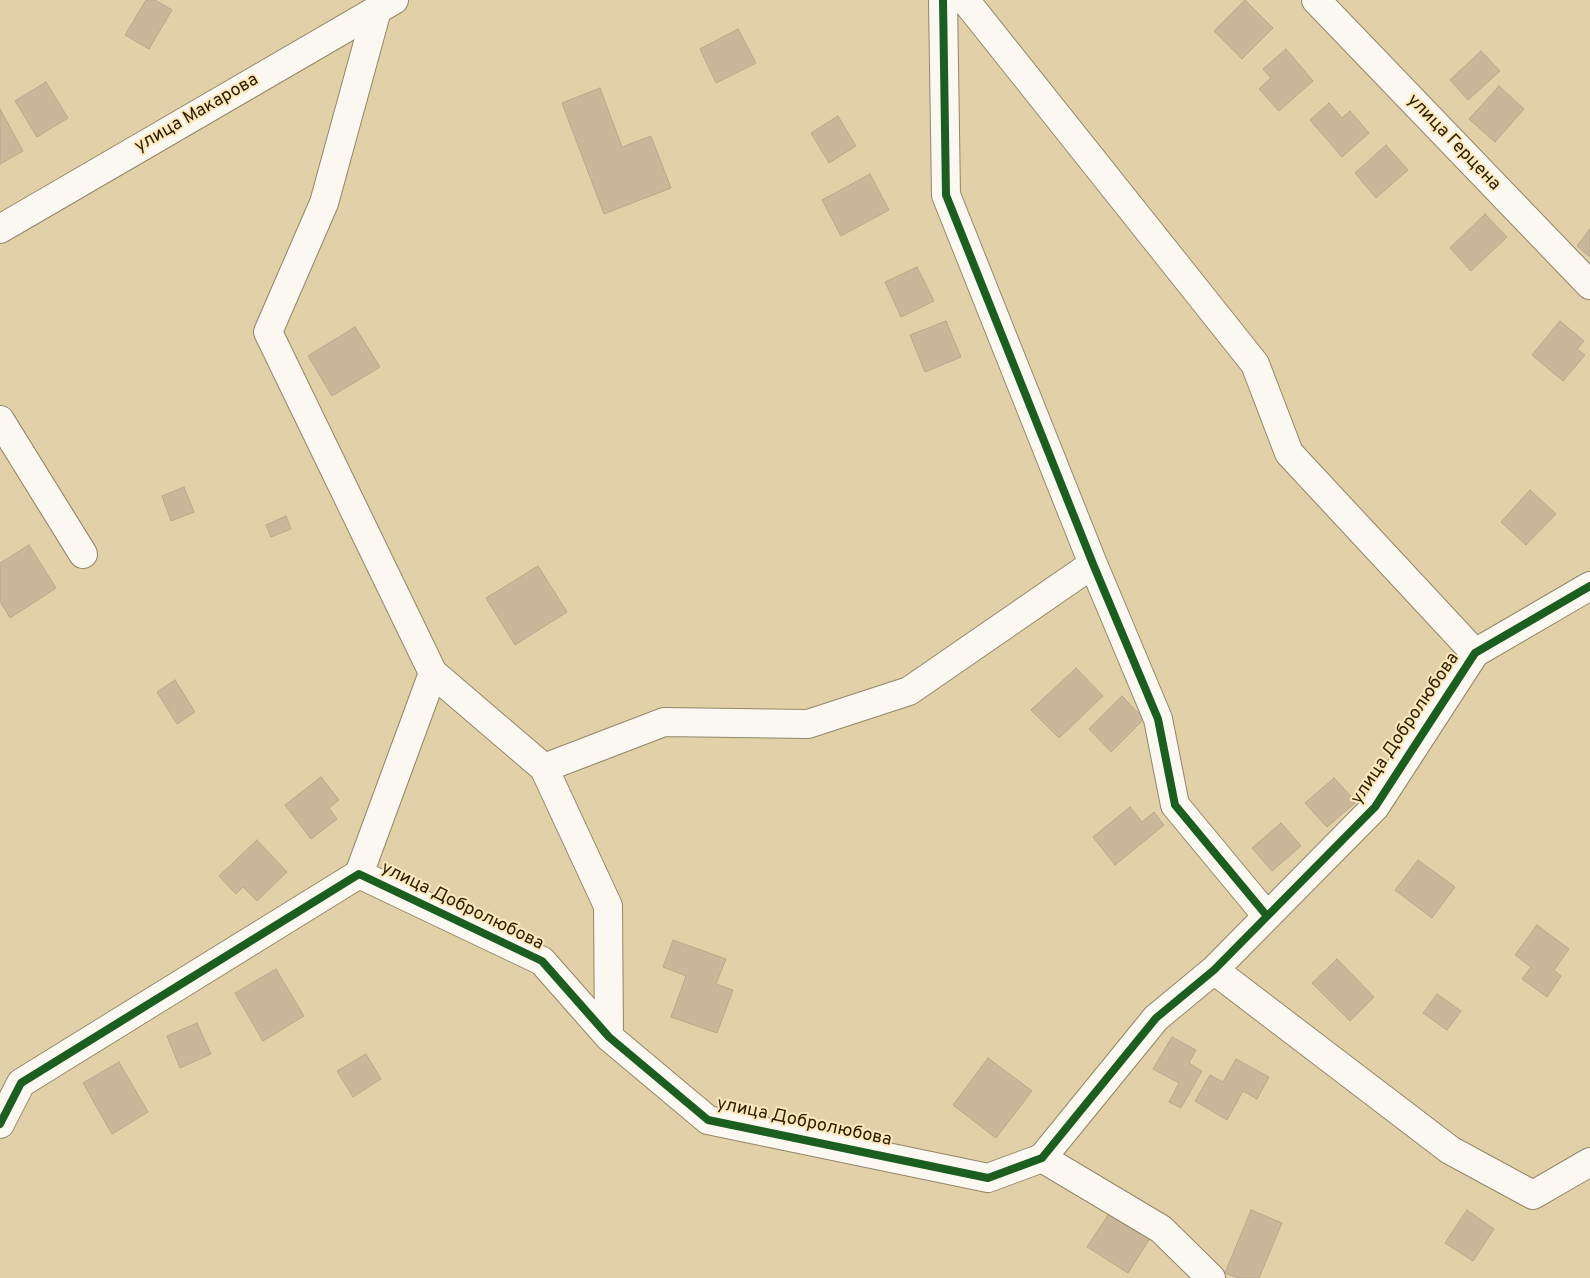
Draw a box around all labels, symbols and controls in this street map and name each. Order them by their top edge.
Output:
street label: улица Макарова [131,70,263,158]
street label: улица Герцена [1401,90,1505,196]
street label: улица Добролюбова [1347,649,1465,809]
street label: улица Добролюбова [377,858,547,956]
street label: улица Добролюбова [715,1094,893,1152]

